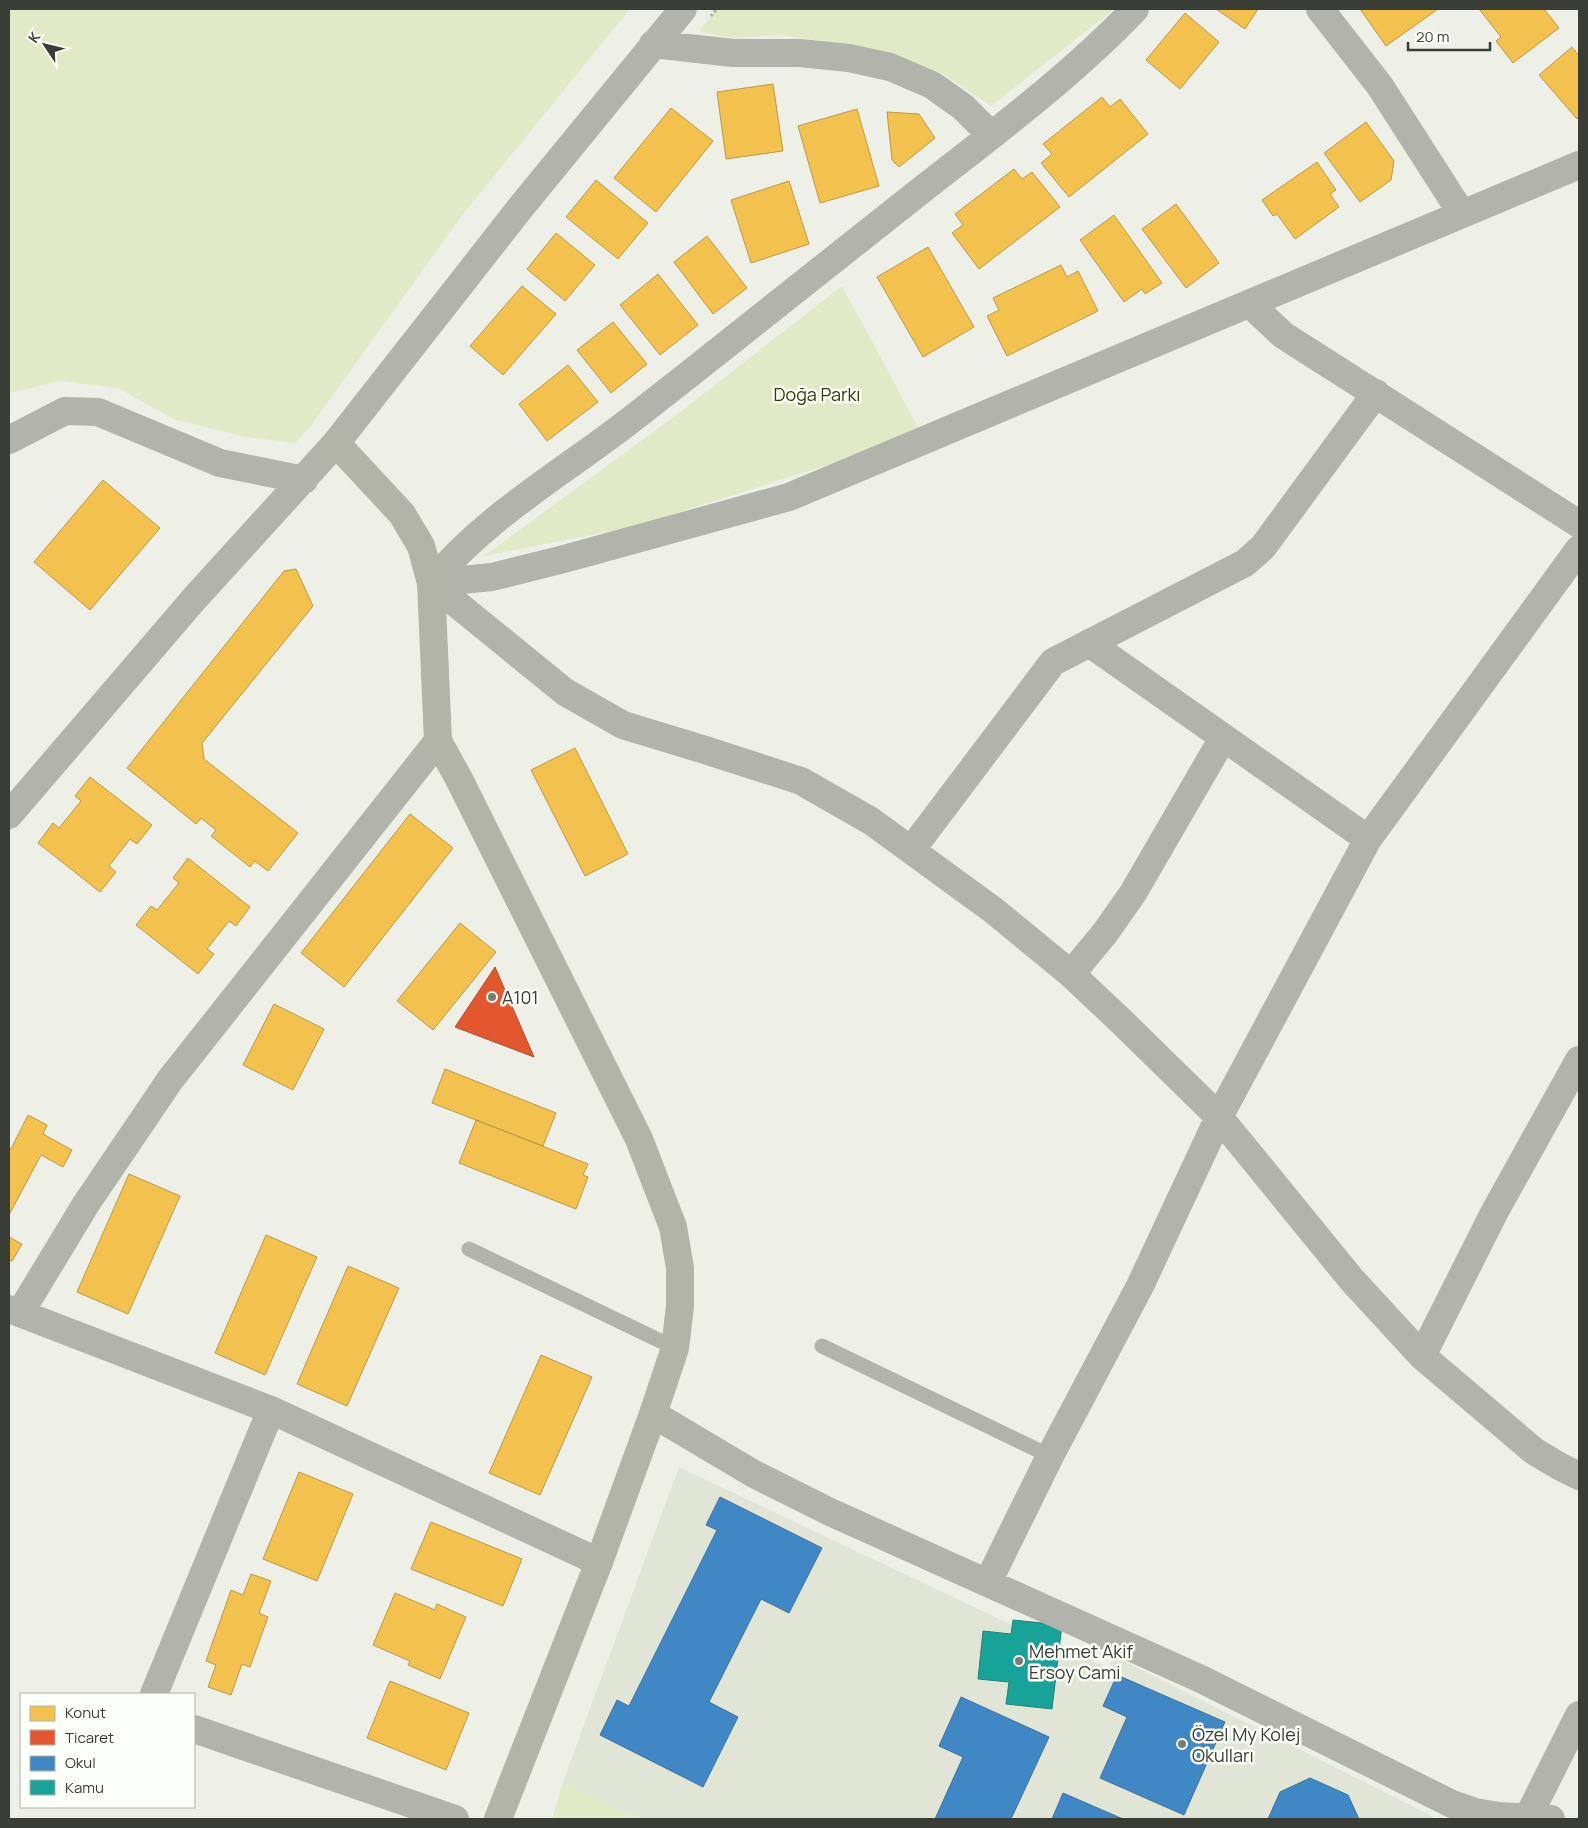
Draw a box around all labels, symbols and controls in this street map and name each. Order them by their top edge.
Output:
north arrow [20,20,70,70]
scale bar [1408,20,1490,52]
text: 20 m [1416,26,1449,47]
text: K [24,27,45,46]
park label: Doğa Parkı [773,382,861,406]
place label: A101 [502,985,538,1009]
marker: A101 [486,991,498,1003]
place label: Mehmet Akif Ersoy Cami [1029,1639,1133,1684]
marker: Mehmet Akif Ersoy Cami [1013,1655,1025,1667]
legend [20,1693,195,1808]
text: Konut [65,1702,106,1723]
place label: Özel My Kolej Okulları [1192,1722,1300,1767]
text: Ticaret [65,1727,114,1748]
marker: Özel My Kolej Okulları [1176,1738,1188,1750]
text: Okul [65,1752,96,1773]
text: Kamu [65,1777,104,1798]

